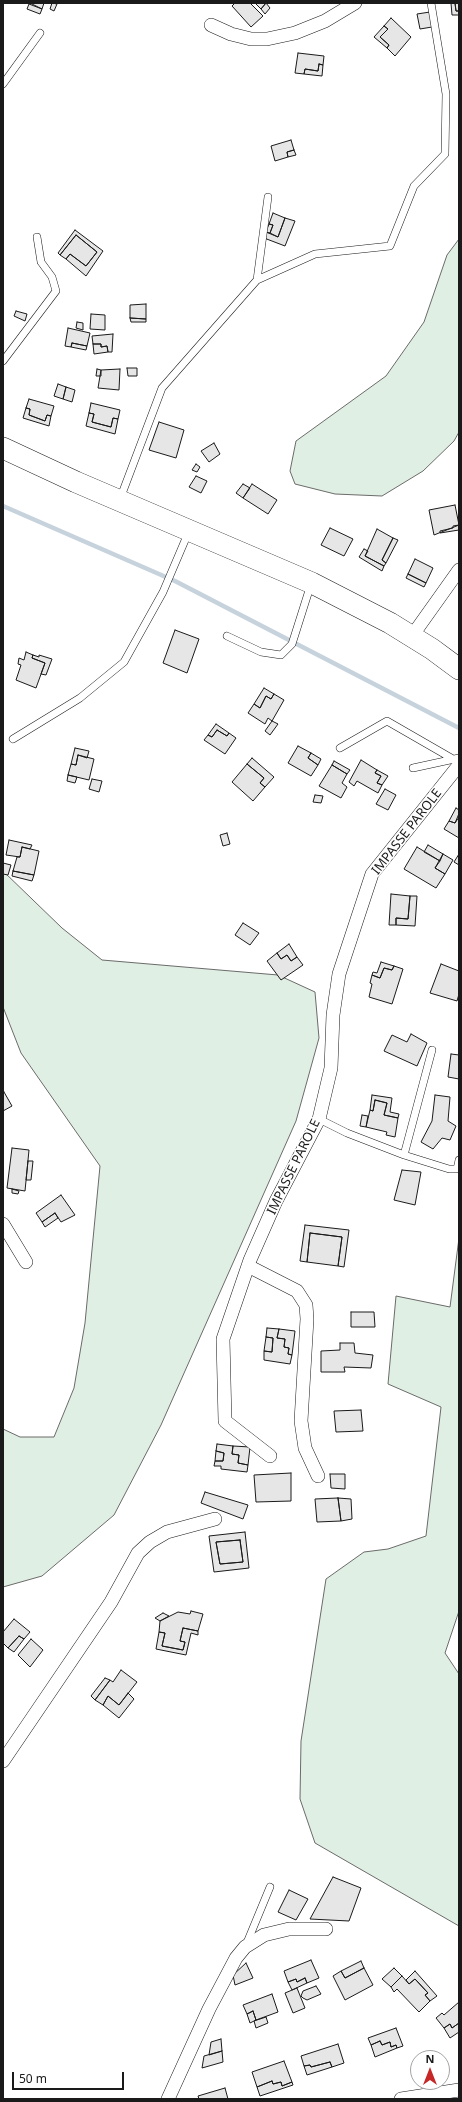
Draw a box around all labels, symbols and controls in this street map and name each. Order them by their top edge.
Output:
street label: IMPASSE PAROLE [369,786,445,878]
street label: IMPASSE PAROLE [264,1117,324,1217]
north arrow [410,2050,450,2090]
text: N [426,2051,434,2066]
scale bar [14,2064,126,2090]
text: 50 m [19,2070,47,2087]

